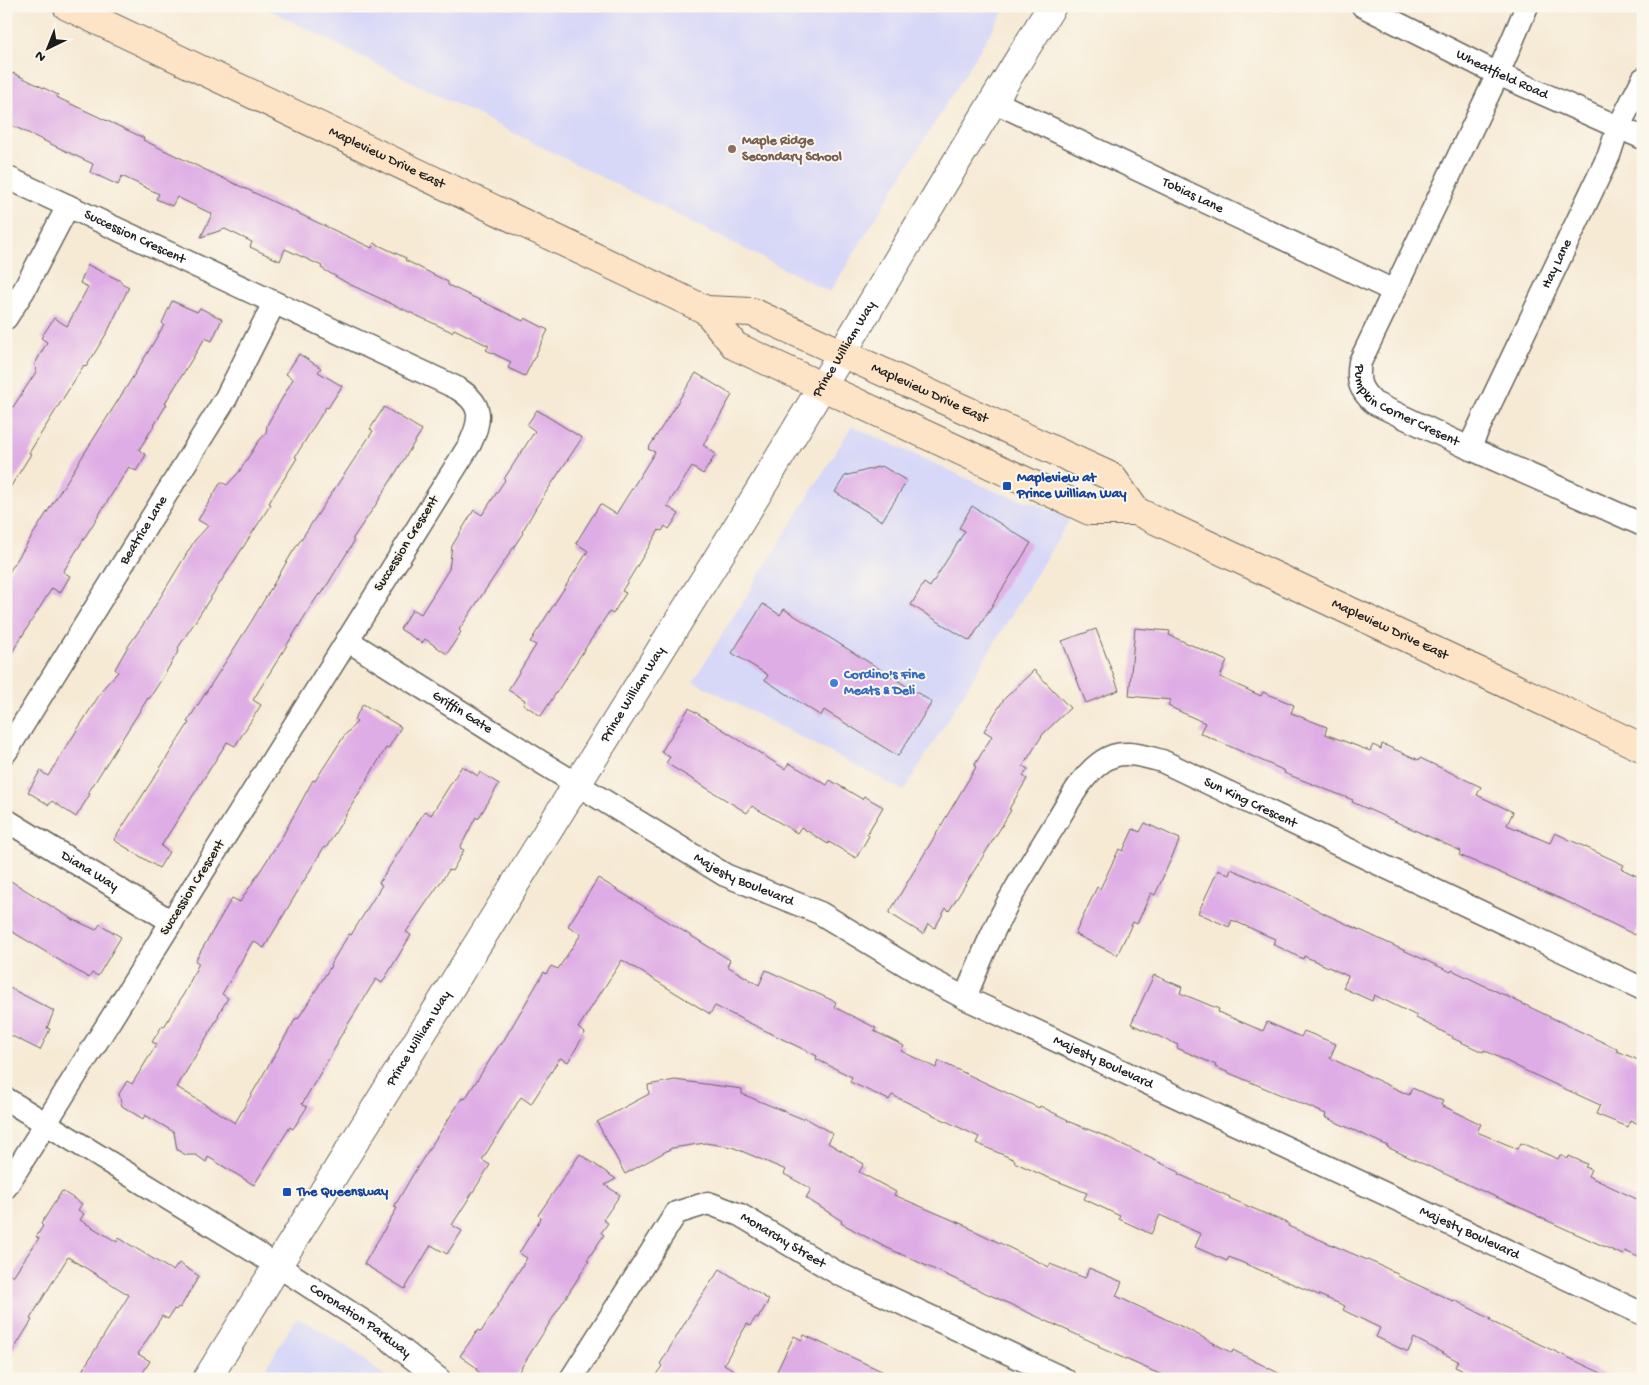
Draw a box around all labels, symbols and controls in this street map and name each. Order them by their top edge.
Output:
north arrow [22,22,72,72]
text: N [32,46,50,65]
street label: Wheatfield Road [1453,46,1552,104]
street label: Mapleview Drive East [326,123,449,194]
place label: Maple Ridge Secondary School [742,133,842,166]
marker: Maple Ridge Secondary School [726,143,738,155]
street label: Tobias Lane [1158,173,1227,218]
street label: Succession Crescent [81,206,189,269]
street label: Hay Lane [1538,236,1576,291]
street label: Prince William Way [808,298,880,402]
street label: Mapleview Drive East [868,359,992,428]
street label: Pumpkin Corner Cresent [1350,362,1463,451]
place label: Mapleview at Prince William Way [1016,470,1127,503]
marker: Mapleview at Prince William Way [1001,480,1013,492]
street label: Beatrice Lane [115,492,172,569]
street label: Succession Crescent [371,492,444,595]
street label: Mapleview Drive East [1329,595,1452,665]
street label: Prince William Way [596,644,669,747]
place label: Cordino's Fine Meats & Deli [843,667,926,700]
marker: Cordino's Fine Meats & Deli [828,677,840,689]
street label: Griffin Gate [429,687,496,738]
street label: Sun King Crescent [1201,773,1301,833]
street label: Succession Crescent [157,836,230,939]
street label: Diana Way [57,847,121,895]
street label: Majesty Boulevard [690,849,798,911]
street label: Prince William Way [382,987,455,1090]
street label: Majesty Boulevard [1050,1032,1158,1094]
place label: The Queensway [296,1184,388,1201]
marker: The Queensway [281,1186,293,1198]
street label: Majesty Boulevard [1417,1202,1524,1264]
street label: Monarchy Street [737,1209,830,1273]
street label: Coronation Parkway [306,1280,414,1362]

